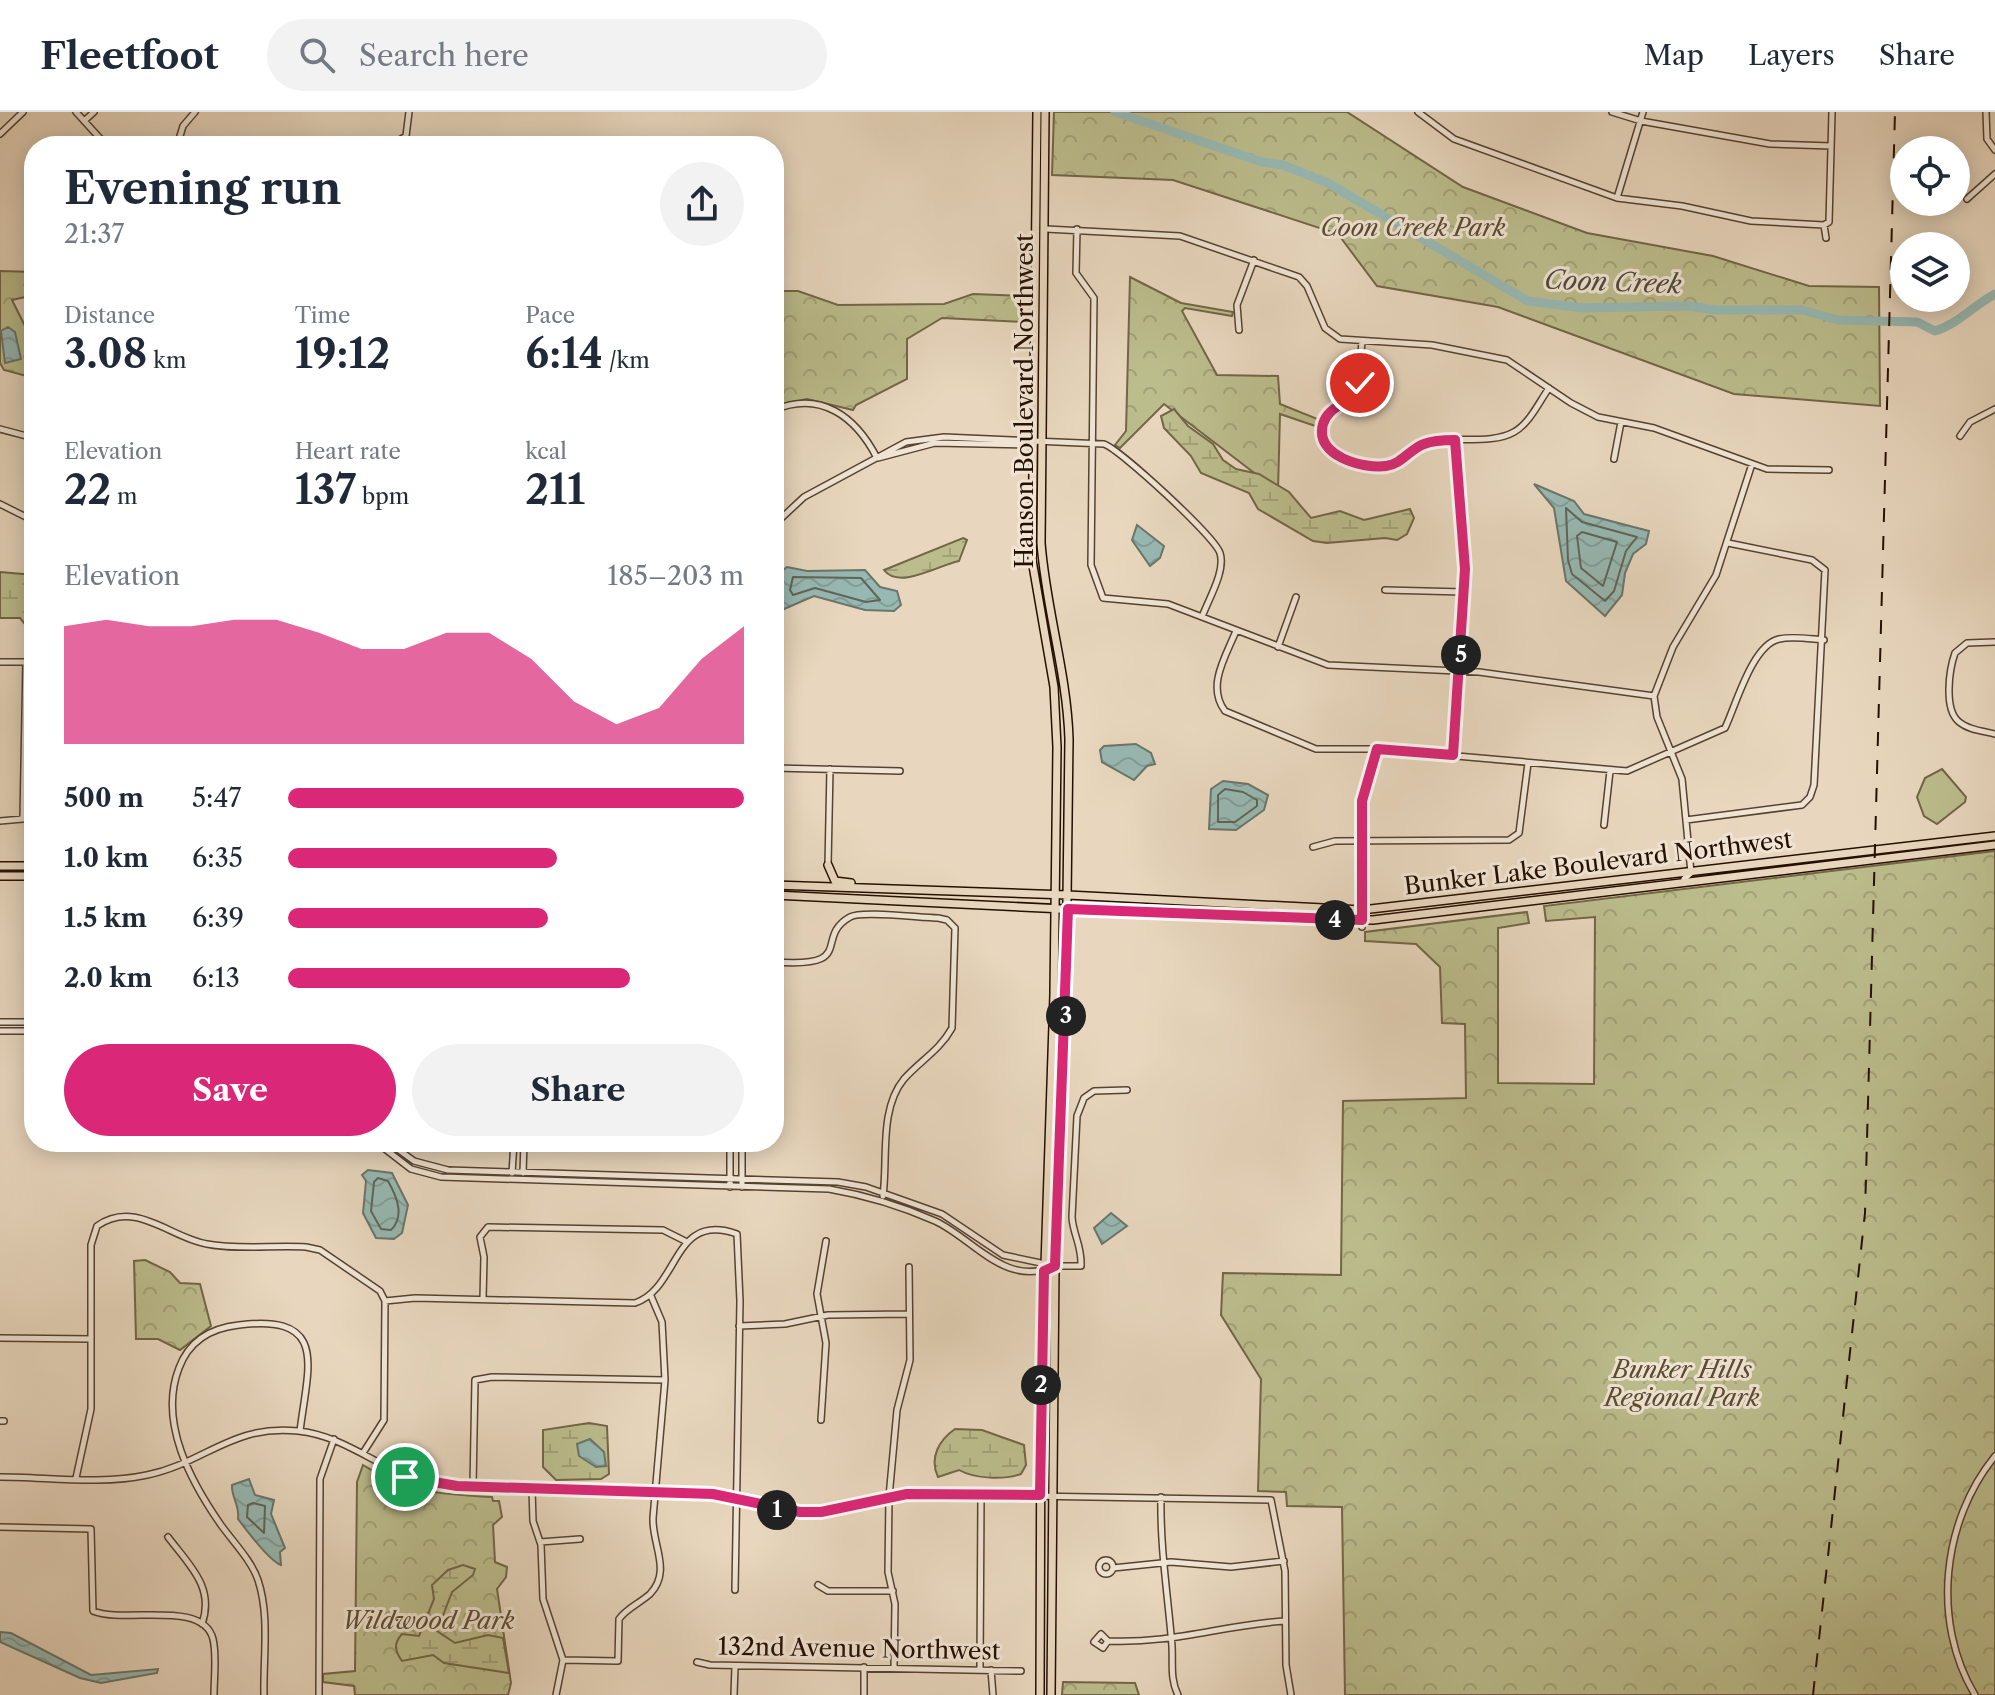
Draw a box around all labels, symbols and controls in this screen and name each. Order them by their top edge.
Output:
search box [267,19,827,91]
text: Fleetfoot [40,32,219,79]
icon: search [295,33,339,77]
text: Search here [359,37,529,74]
text: Map [1644,38,1704,72]
text: Layers [1748,38,1835,72]
text: Share [1879,38,1955,72]
map controls [1890,136,1970,312]
button: locate [1890,136,1970,216]
text: Evening run [64,161,341,215]
button: share [660,162,744,246]
park label: Coon Creek Park [1320,213,1506,242]
text: 21:37 [64,218,124,250]
button: layers [1890,232,1970,312]
street label: Hanson Boulevard Northwest [1010,233,1039,569]
water label: Coon Creek [1544,264,1683,300]
text: Distance [64,302,155,329]
text: Time [295,302,350,329]
text: Pace [525,302,575,329]
text: 3.08 [64,329,147,378]
text: 19:12 [295,329,390,378]
text: 6:14 [525,329,603,378]
text: km [147,347,186,374]
text: /km [603,347,650,374]
pin [1326,349,1394,417]
icon: check [1338,361,1382,405]
text: Elevation [64,438,162,465]
text: Heart rate [295,438,401,465]
text: kcal [525,438,567,465]
text: 22 [64,465,111,514]
text: 137 [295,465,356,514]
text: 211 [525,465,585,514]
text: m [111,483,138,510]
text: bpm [356,483,409,510]
text: Elevation [64,560,180,592]
text: 185–203 m [607,560,744,592]
pin: 5 [1441,635,1481,675]
text: 5 [1455,641,1467,668]
text: 500 m [64,782,144,814]
text: 5:47 [192,782,241,814]
street label: Bunker Lake Boulevard Northwest [1402,824,1794,901]
text: 1.0 km [64,842,149,874]
text: 6:35 [192,842,243,874]
pin: 4 [1315,900,1355,940]
text: 1.5 km [64,902,147,934]
text: 6:39 [192,902,244,934]
text: 4 [1328,906,1342,933]
text: 2.0 km [64,962,152,994]
text: 6:13 [192,962,240,994]
pin: 3 [1046,996,1086,1036]
text: 3 [1060,1002,1072,1029]
button: Save [64,1044,396,1136]
button: Share [412,1044,744,1136]
park label: Bunker Hills Regional Park [1603,1355,1760,1412]
pin: 2 [1021,1365,1061,1405]
text: 2 [1035,1371,1048,1398]
pin [371,1443,439,1511]
icon: arrive [383,1455,427,1499]
pin: 1 [757,1490,797,1530]
text: 1 [772,1496,782,1523]
park label: Wildwood Park [342,1606,515,1635]
street label: 132nd Avenue Northwest [718,1632,1001,1665]

